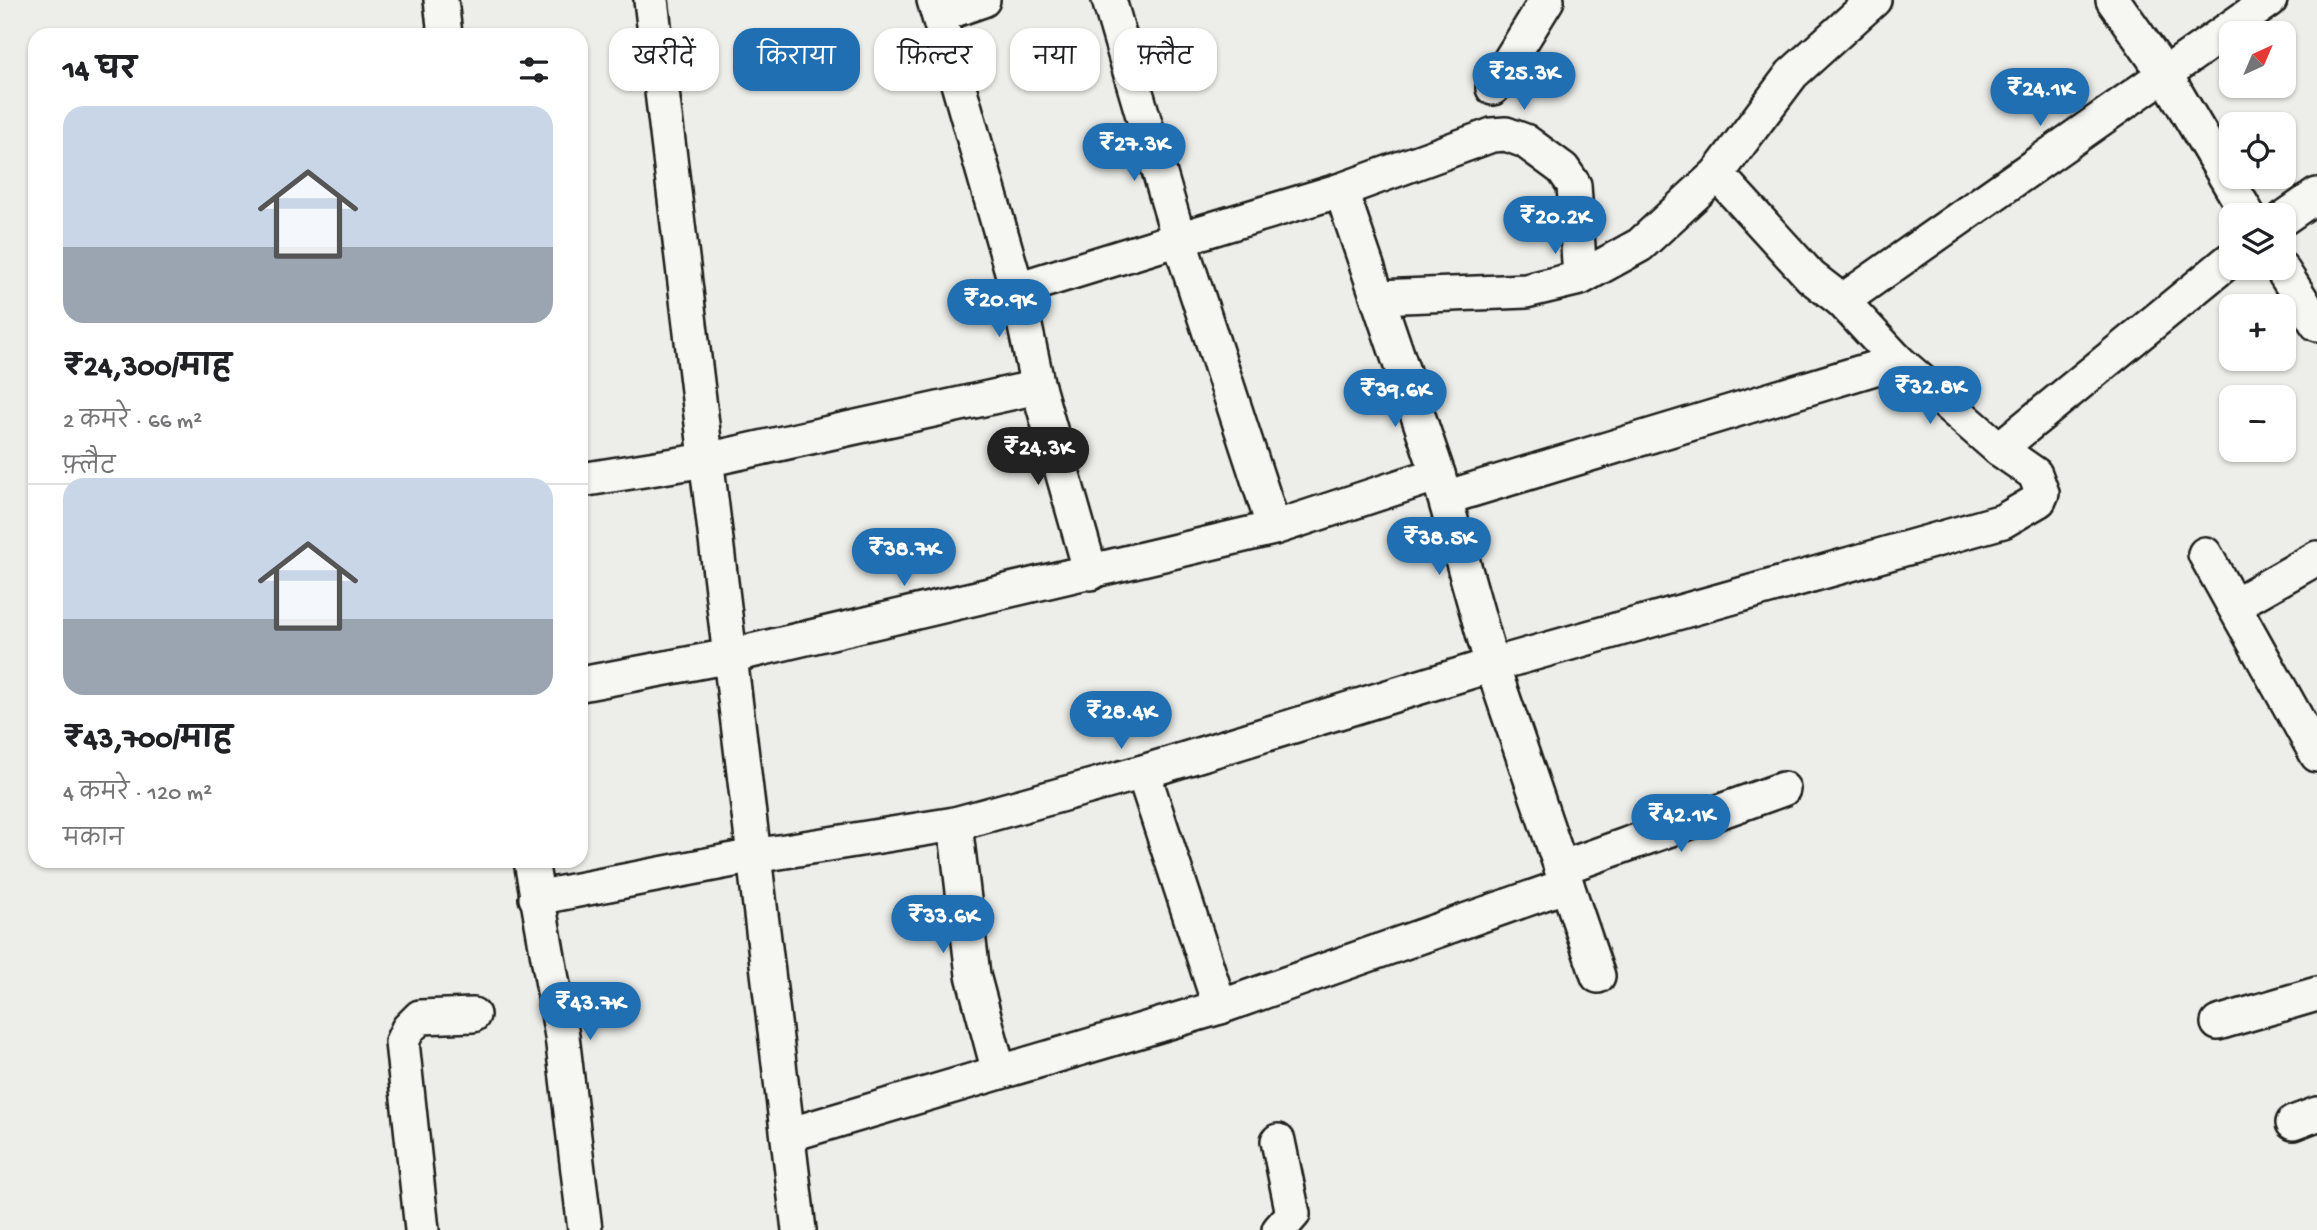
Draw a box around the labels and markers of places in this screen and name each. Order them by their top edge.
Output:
pin: ₹25.3K [1467,52,1581,112]
pin: ₹24.1K [1983,68,2097,128]
pin: ₹27.3K [1077,124,1191,183]
pin: ₹20.2K [1498,196,1612,256]
pin: ₹20.9K [942,280,1056,339]
pin: ₹32.8K [1873,366,1987,426]
pin: ₹39.6K [1338,370,1452,429]
pin: ₹24.3K [981,428,1095,487]
pin: ₹38.5K [1382,518,1496,577]
pin: ₹38.7K [847,528,961,588]
pin: ₹28.4K [1064,692,1178,751]
pin: ₹42.1K [1624,794,1738,854]
pin: ₹33.6K [886,895,1000,955]
pin: ₹43.7K [533,982,647,1042]

